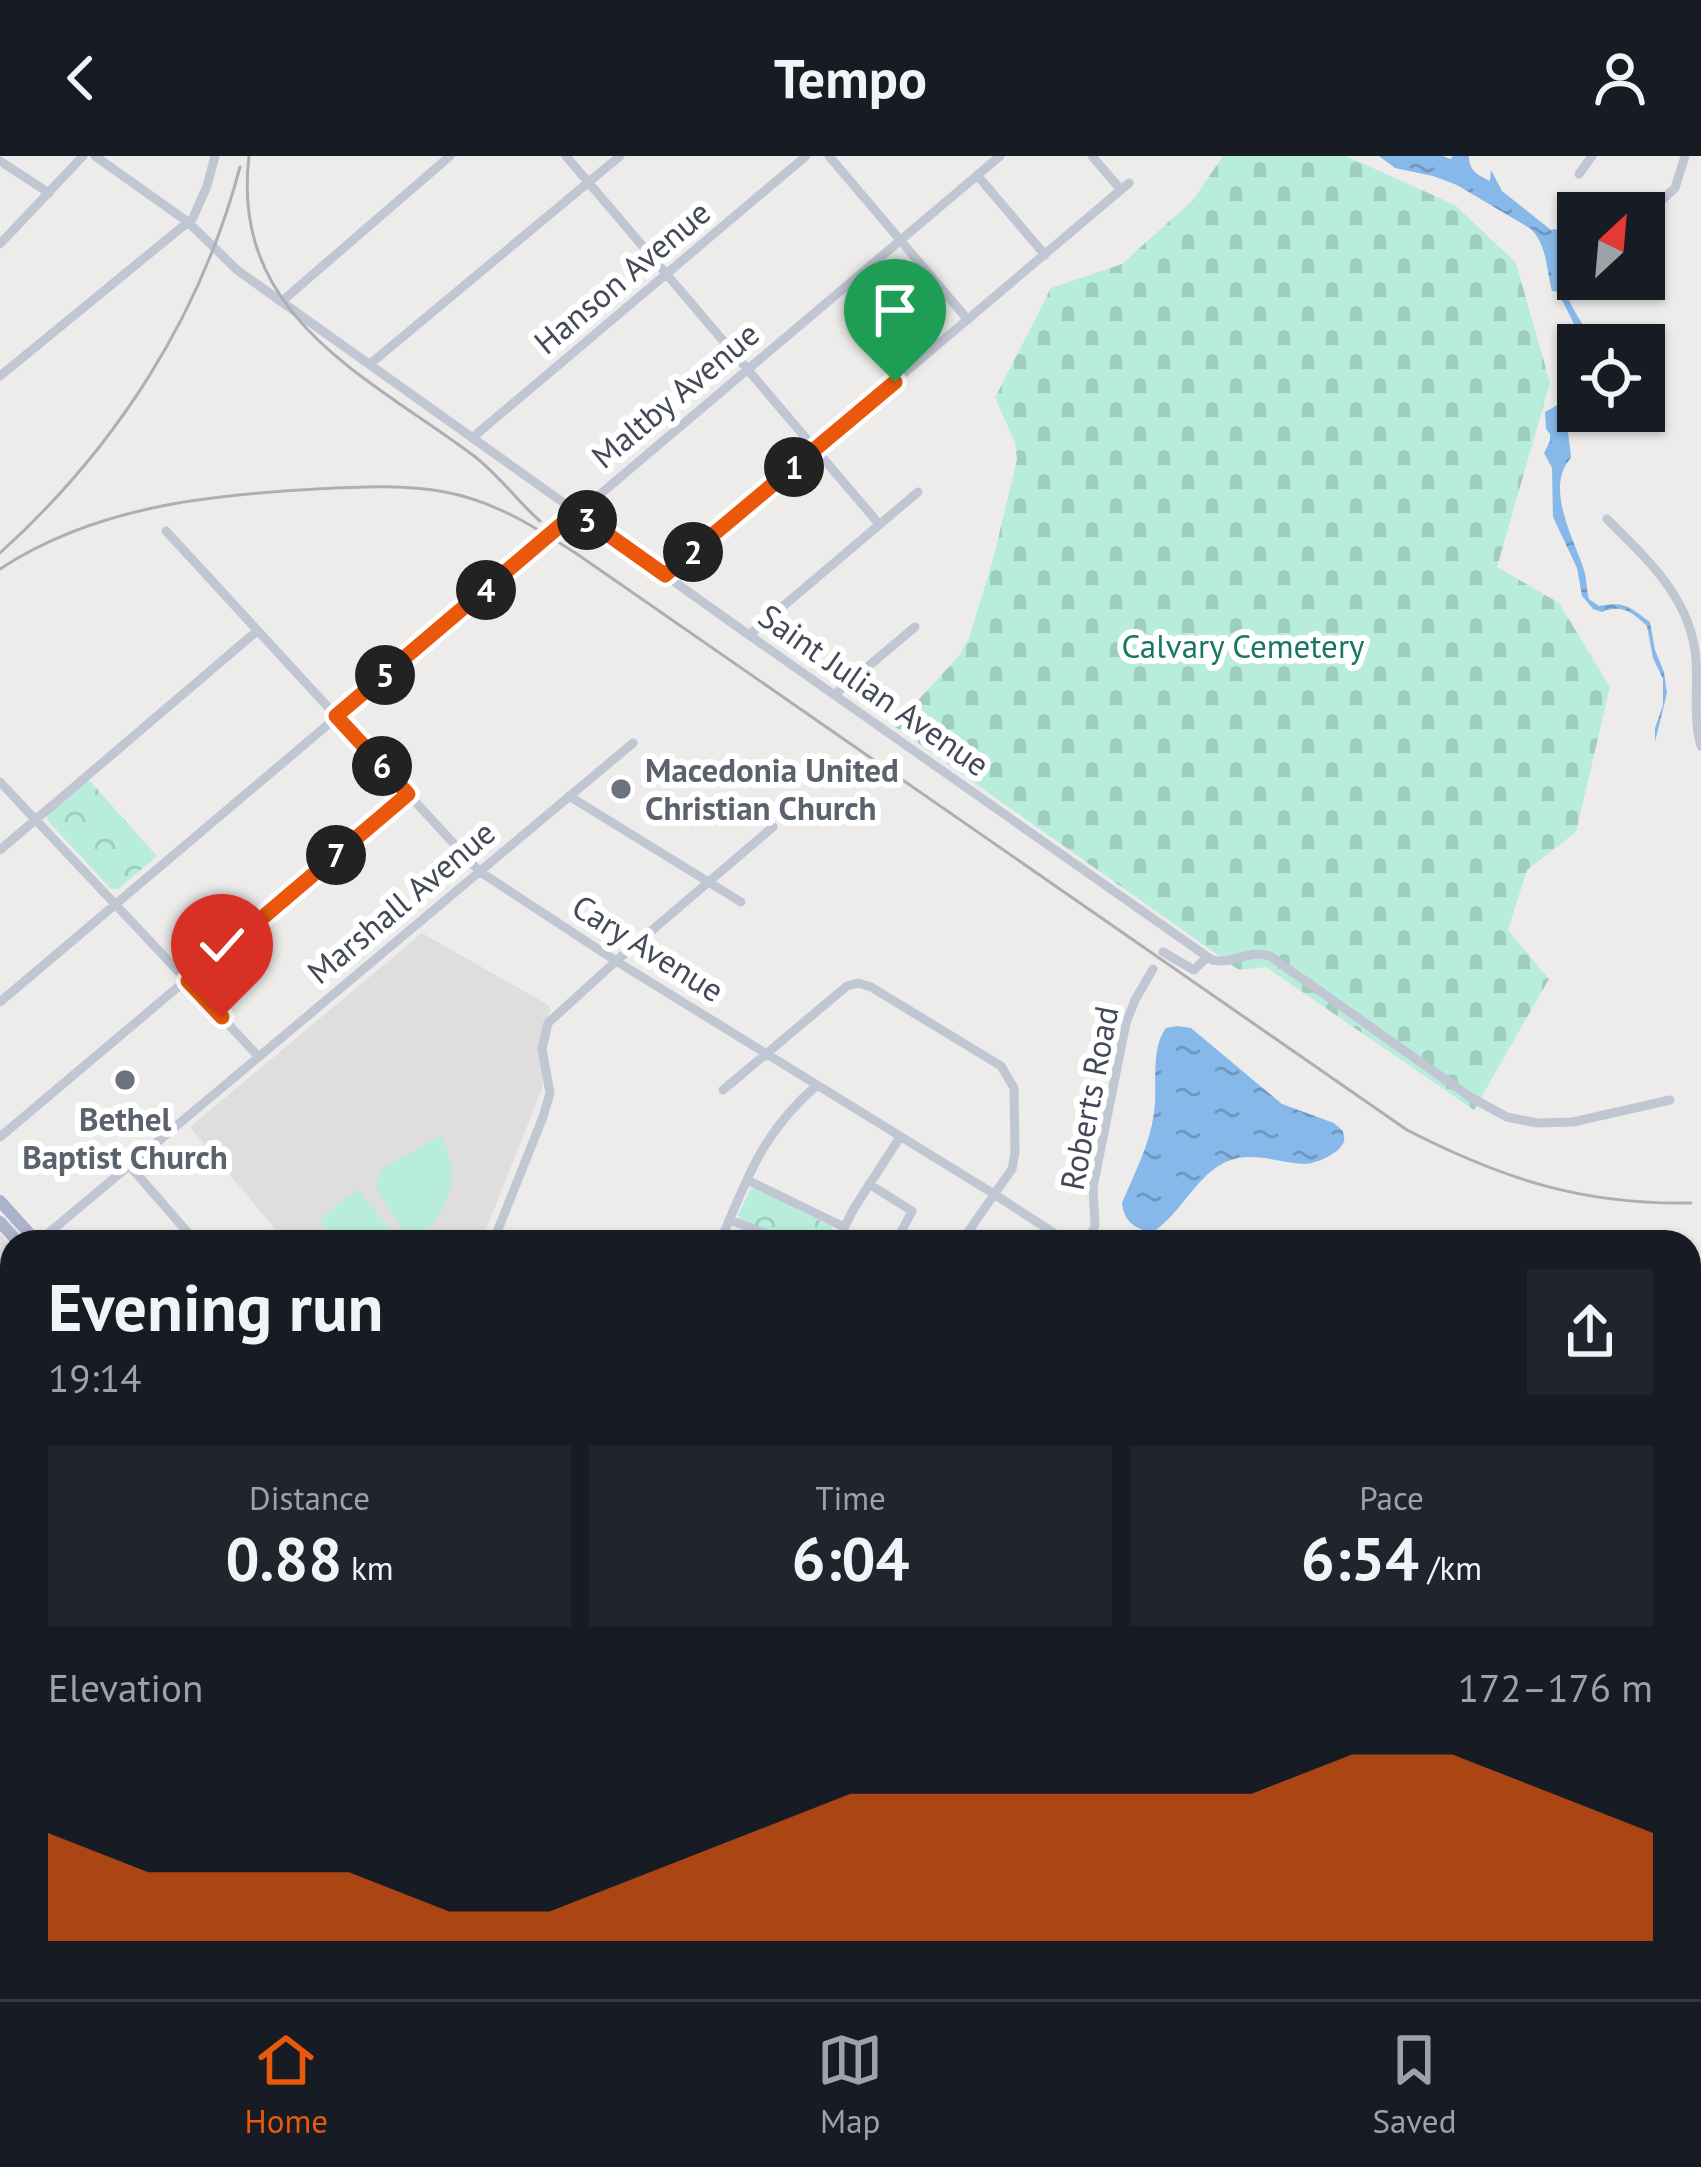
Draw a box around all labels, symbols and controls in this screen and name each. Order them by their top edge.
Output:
text: Tempo [774,43,927,113]
icon: back [48,45,114,111]
icon: person [1587,45,1653,111]
street label: Hanson Avenue [525,190,719,363]
north arrow [1557,192,1665,300]
map controls [1557,192,1665,432]
pin [844,259,946,382]
icon: arrive [862,277,928,343]
street label: Maltby Avenue [582,312,767,477]
button: locate [1557,324,1665,432]
pin: 1 [764,437,824,497]
text: 1 [785,445,803,488]
pin: 3 [557,490,617,550]
text: 3 [578,498,596,541]
pin: 2 [663,522,723,582]
text: 2 [684,530,702,573]
pin: 4 [456,560,516,620]
text: 4 [477,568,495,611]
street label: Saint Julian Avenue [751,594,998,785]
park label: Calvary Cemetery [1122,624,1365,667]
pin: 5 [355,645,415,705]
text: 5 [376,653,394,696]
pin: 6 [352,736,412,796]
text: 6 [373,744,391,787]
place label: Macedonia United Christian Church [645,748,899,829]
marker: Macedonia United Christian Church [608,776,634,802]
street label: Marshall Avenue [298,811,503,993]
pin: 7 [306,825,366,885]
text: 7 [327,833,345,876]
street label: Cary Avenue [564,884,732,1011]
pin [171,894,273,1017]
icon: check [189,912,255,978]
street label: Roberts Road [1050,1002,1127,1193]
marker: Bethel Baptist Church [112,1067,138,1093]
place label: Bethel Baptist Church [22,1097,228,1178]
text: Evening run [48,1264,383,1349]
button: share [1527,1269,1653,1395]
text: 19:14 [48,1352,142,1403]
text: Distance [249,1476,370,1519]
text: Time [815,1476,886,1519]
text: Pace [1359,1476,1424,1519]
text: 0.88 [225,1519,342,1597]
text: 6:04 [791,1519,910,1597]
text: 6:54 [1301,1519,1419,1597]
text: km [342,1546,394,1589]
text: /km [1419,1546,1482,1589]
text: Elevation [48,1662,203,1713]
text: 172–176 m [1458,1662,1653,1713]
tab: Home [245,2027,328,2142]
tab: Map [817,2027,883,2142]
tab: Saved [1372,2027,1456,2142]

